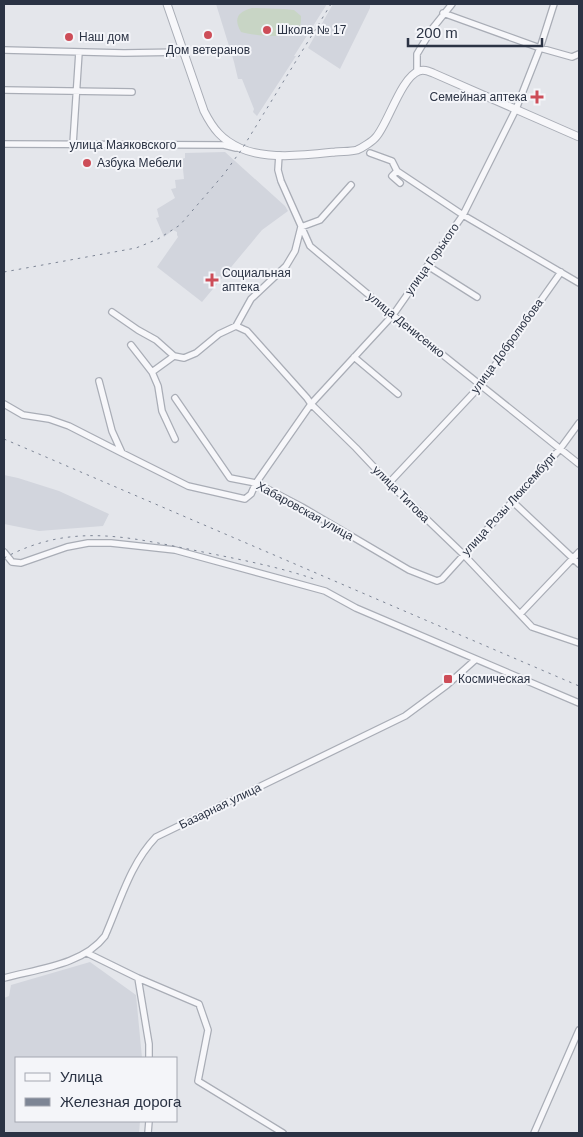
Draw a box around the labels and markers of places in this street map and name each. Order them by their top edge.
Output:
place label: Школа № 17 [277,23,347,37]
marker: Школа № 17 [261,24,273,36]
marker: Дом ветеранов [202,29,214,41]
place label: Наш дом [79,30,129,44]
marker: Наш дом [63,31,75,43]
place label: Дом ветеранов [166,43,250,57]
place label: Семейная аптека [430,90,527,104]
marker: Семейная аптека [531,91,543,103]
place label: Азбука Мебели [97,156,182,170]
marker: Азбука Мебели [81,157,93,169]
place label: Социальная аптека [222,266,291,294]
marker: Социальная аптека [206,274,218,286]
place label: Космическая [458,672,530,686]
marker: Космическая [442,673,454,685]

